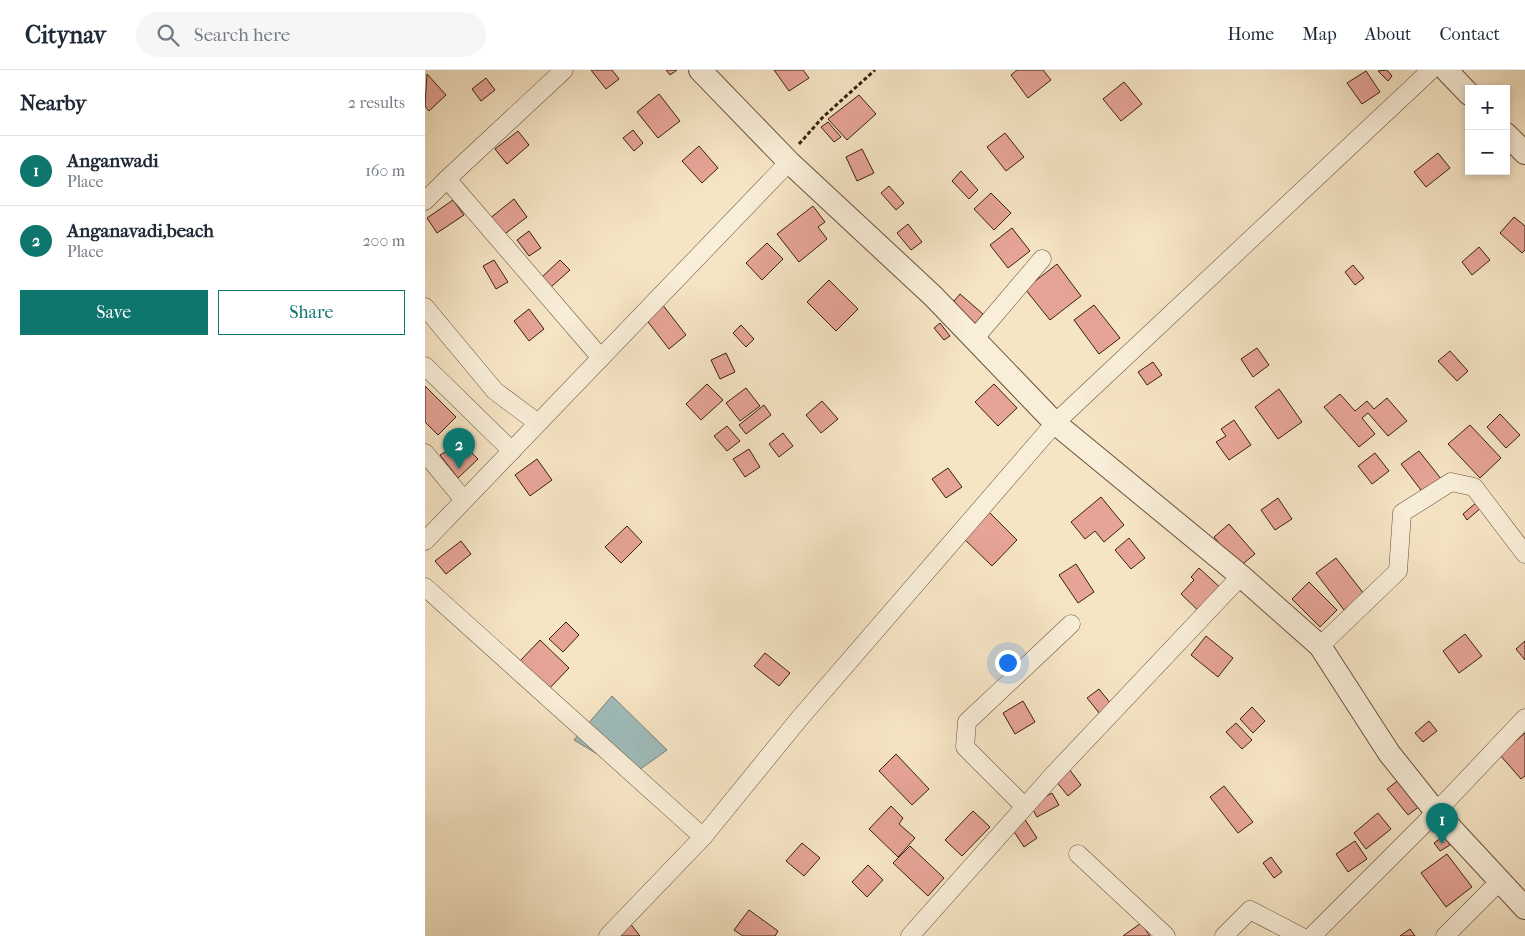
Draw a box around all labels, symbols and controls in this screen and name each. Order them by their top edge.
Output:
search box [136,12,486,57]
text: Citynav [25,21,106,49]
icon: search [154,21,182,49]
text: Search here [194,24,290,46]
text: Home [1227,24,1274,45]
text: Map [1302,24,1337,45]
text: About [1365,24,1411,45]
text: Contact [1439,24,1500,45]
map controls [1465,85,1510,175]
button: + [1465,85,1510,130]
text: Nearby [20,91,86,115]
text: 2 results [348,93,405,112]
button: − [1465,130,1510,175]
text: Anganwadi [67,150,159,172]
text: 1 [33,161,39,180]
text: 160 m [365,161,405,180]
text: Place [67,172,103,191]
text: Anganavadi,beach [67,220,214,242]
text: 2 [32,231,40,250]
text: 200 m [362,231,405,250]
text: Place [67,242,103,261]
button: Save [20,290,208,335]
button: Share [218,290,405,335]
pin: 2 [443,428,475,469]
your location [995,650,1021,676]
pin: 1 [1426,803,1458,844]

